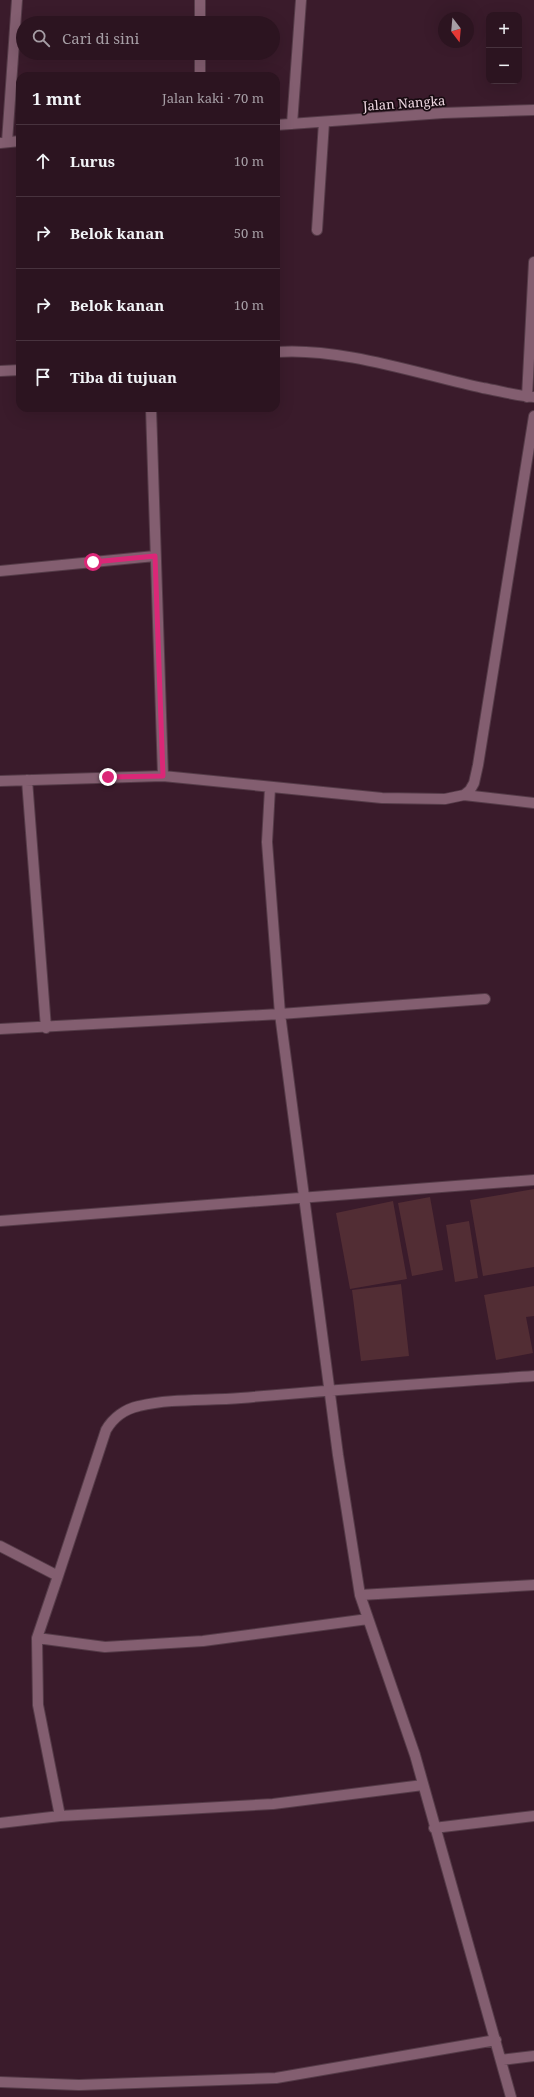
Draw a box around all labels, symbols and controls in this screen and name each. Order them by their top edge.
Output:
north arrow [438,12,474,48]
map controls [486,12,522,84]
button: + [486,12,522,48]
search box [16,16,280,60]
icon: search [30,27,52,49]
text: Cari di sini [62,28,139,48]
button: − [486,48,522,84]
text: 1 mnt [32,87,81,110]
text: Jalan kaki · 70 m [162,89,264,107]
street label: Jalan Nangka [361,91,446,115]
icon: ahead [32,150,54,172]
text: Lurus [70,151,115,171]
text: 10 m [234,152,264,170]
icon: right [32,222,54,244]
text: Belok kanan [70,223,164,243]
text: 50 m [234,224,264,242]
icon: right [32,294,54,316]
text: Belok kanan [70,295,164,315]
text: 10 m [234,296,264,314]
icon: arrive [32,366,54,388]
text: Tiba di tujuan [70,367,177,387]
route start [84,553,102,571]
route end [99,768,117,786]

